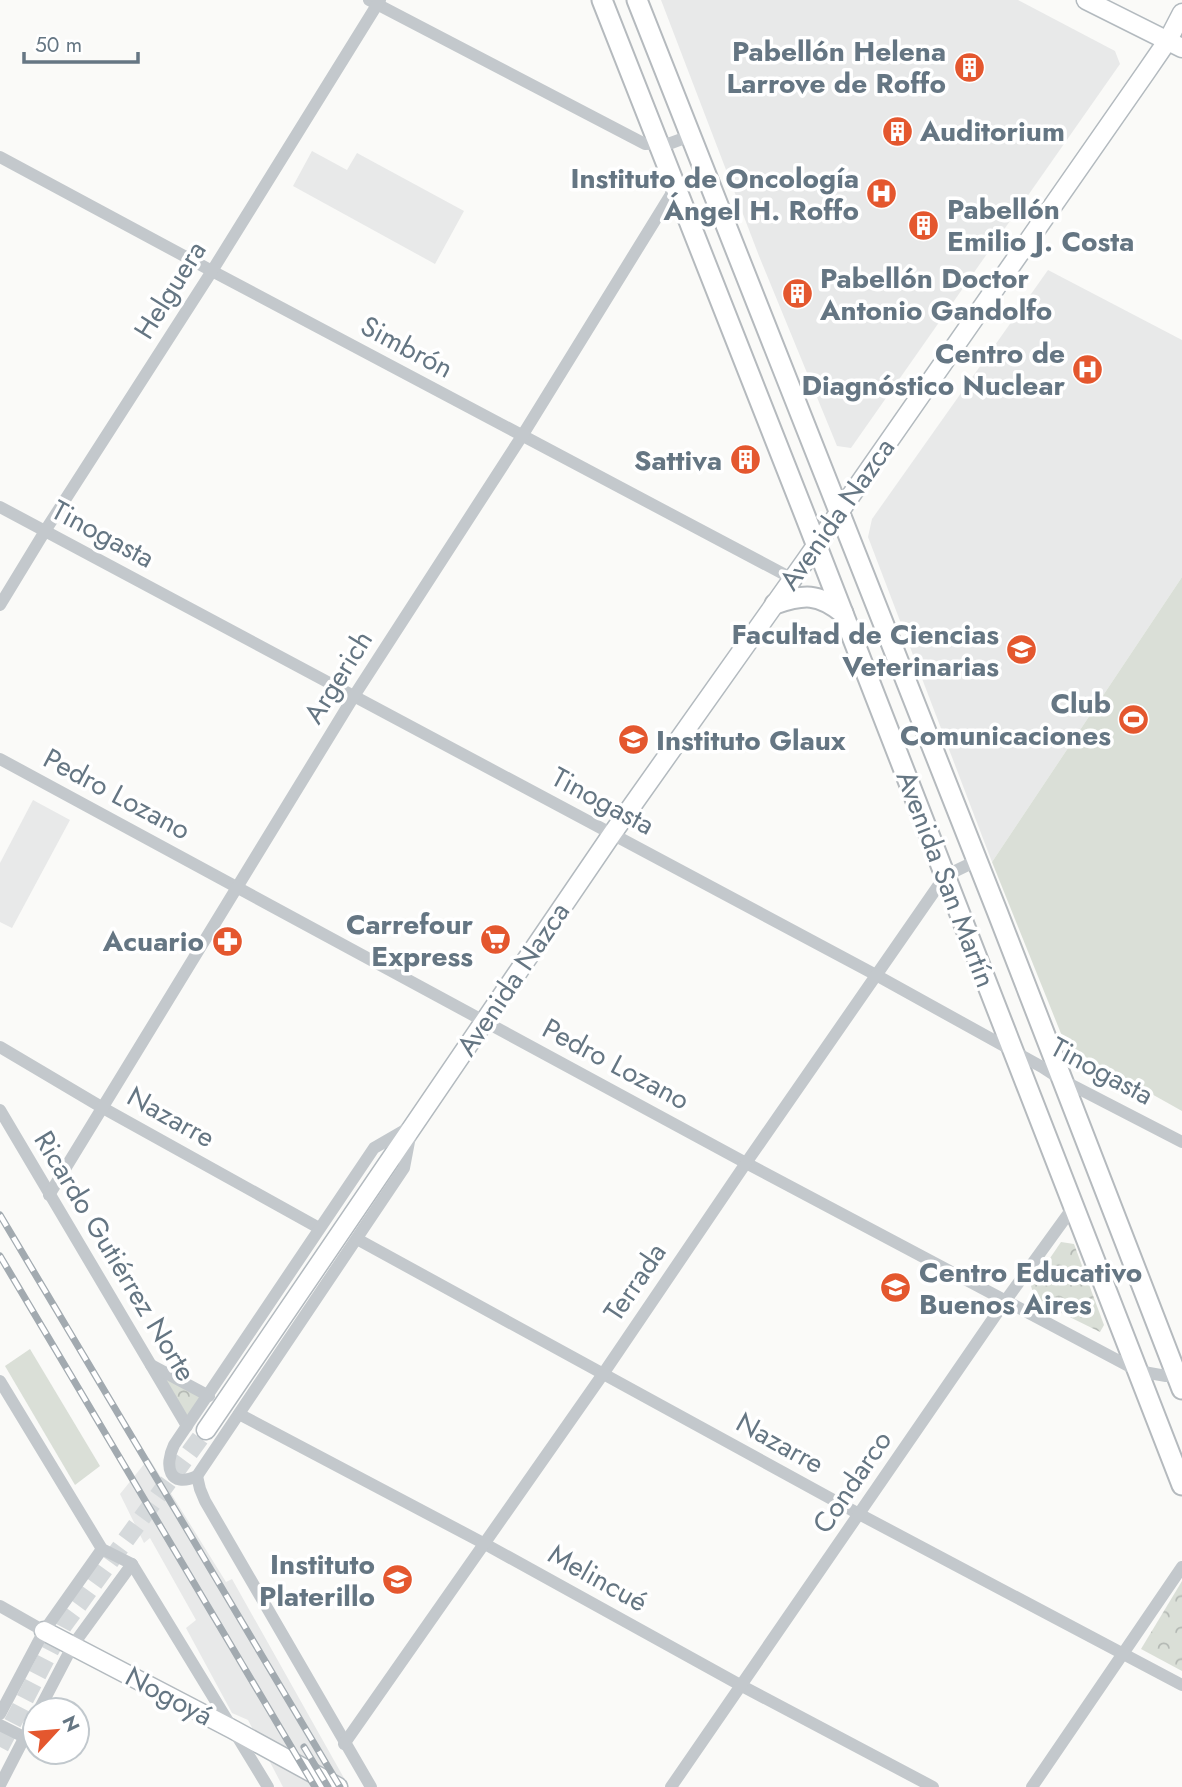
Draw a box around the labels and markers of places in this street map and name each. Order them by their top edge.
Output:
place label: Pabellón Helena Larrove de Roffo [727,31,946,104]
building icon: Pabellón Helena Larrove de Roffo [952,50,986,84]
place label: Auditorium [919,111,1065,152]
building icon: Auditorium [880,114,914,148]
place label: Instituto de Oncología Ángel H. Roffo [571,158,859,231]
hospital icon: Instituto de Oncología Ángel H. Roffo [865,177,899,211]
place label: Pabellón Emilio J. Costa [947,189,1134,262]
building icon: Pabellón Emilio J. Costa [907,208,941,242]
place label: Pabellón Doctor Antonio Gandolfo [819,258,1052,331]
building icon: Pabellón Doctor Antonio Gandolfo [780,277,814,311]
place label: Centro de Diagnóstico Nuclear [801,333,1065,406]
hospital icon: Centro de Diagnóstico Nuclear [1071,352,1105,386]
place label: Sattiva [634,440,722,481]
building icon: Sattiva [728,443,762,477]
place label: Facultad de Ciencias Veterinarias [731,614,999,687]
school or university icon: Facultad de Ciencias Veterinarias [1005,633,1039,667]
place label: Club Comunicaciones [900,683,1111,756]
sports icon: Club Comunicaciones [1117,702,1151,736]
place label: Instituto Glaux [656,720,846,761]
school or university icon: Instituto Glaux [616,723,650,757]
place label: Carrefour Express [346,904,473,977]
place label: Acuario [102,921,204,962]
supermarket icon: Carrefour Express [479,923,513,957]
pharmacy icon: Acuario [210,924,244,958]
place label: Centro Educativo Buenos Aires [919,1252,1142,1325]
school or university icon: Centro Educativo Buenos Aires [879,1271,913,1305]
place label: Instituto Platerillo [259,1544,375,1617]
school or university icon: Instituto Platerillo [381,1563,415,1597]

